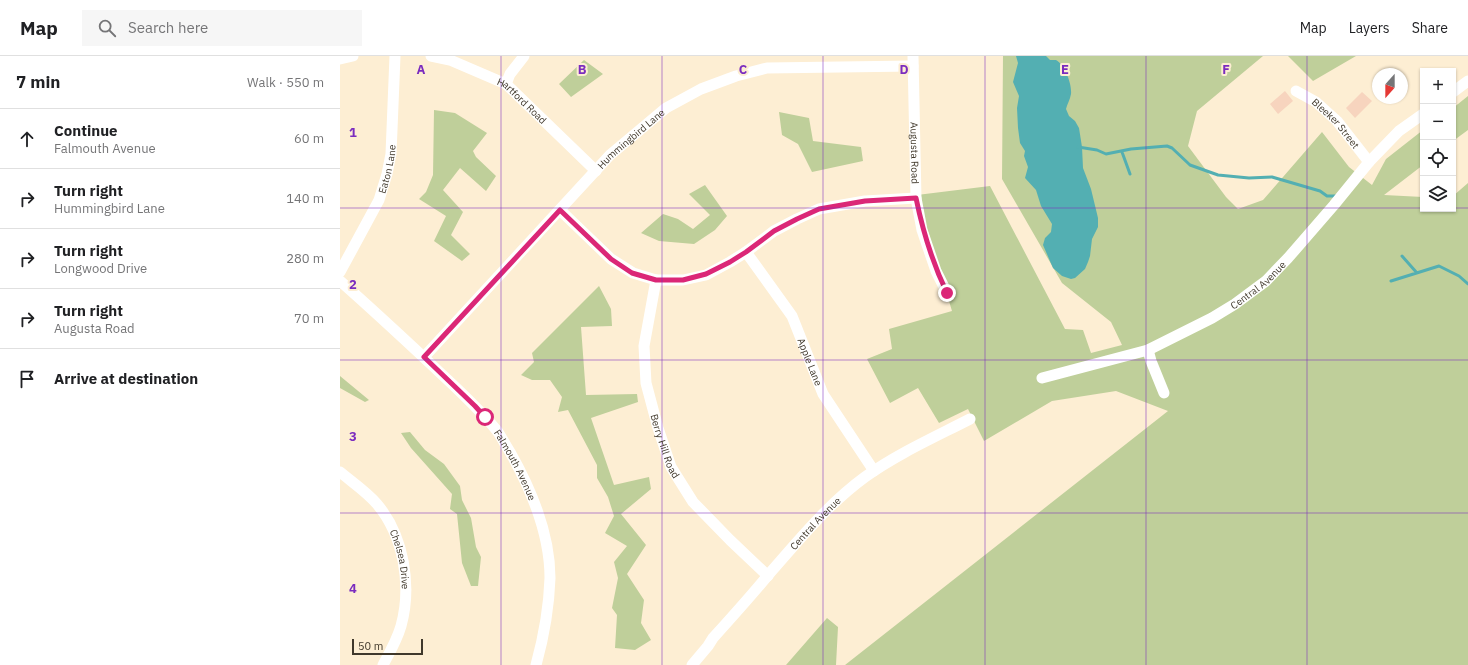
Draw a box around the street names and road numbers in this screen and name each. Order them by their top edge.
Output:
street label: Hartford Road [495,75,550,126]
street label: Bleeker Street [1309,95,1363,151]
street label: Hummingbird Lane [594,105,667,171]
street label: Augusta Road [908,122,922,184]
street label: Eaton Lane [375,144,398,195]
street label: Central Avenue [1228,258,1289,312]
street label: Apple Lane [795,336,826,388]
street label: Berry Hill Road [648,412,683,480]
street label: Falmouth Avenue [492,427,539,503]
street label: Central Avenue [787,493,844,552]
street label: Chelsea Drive [387,527,412,590]

